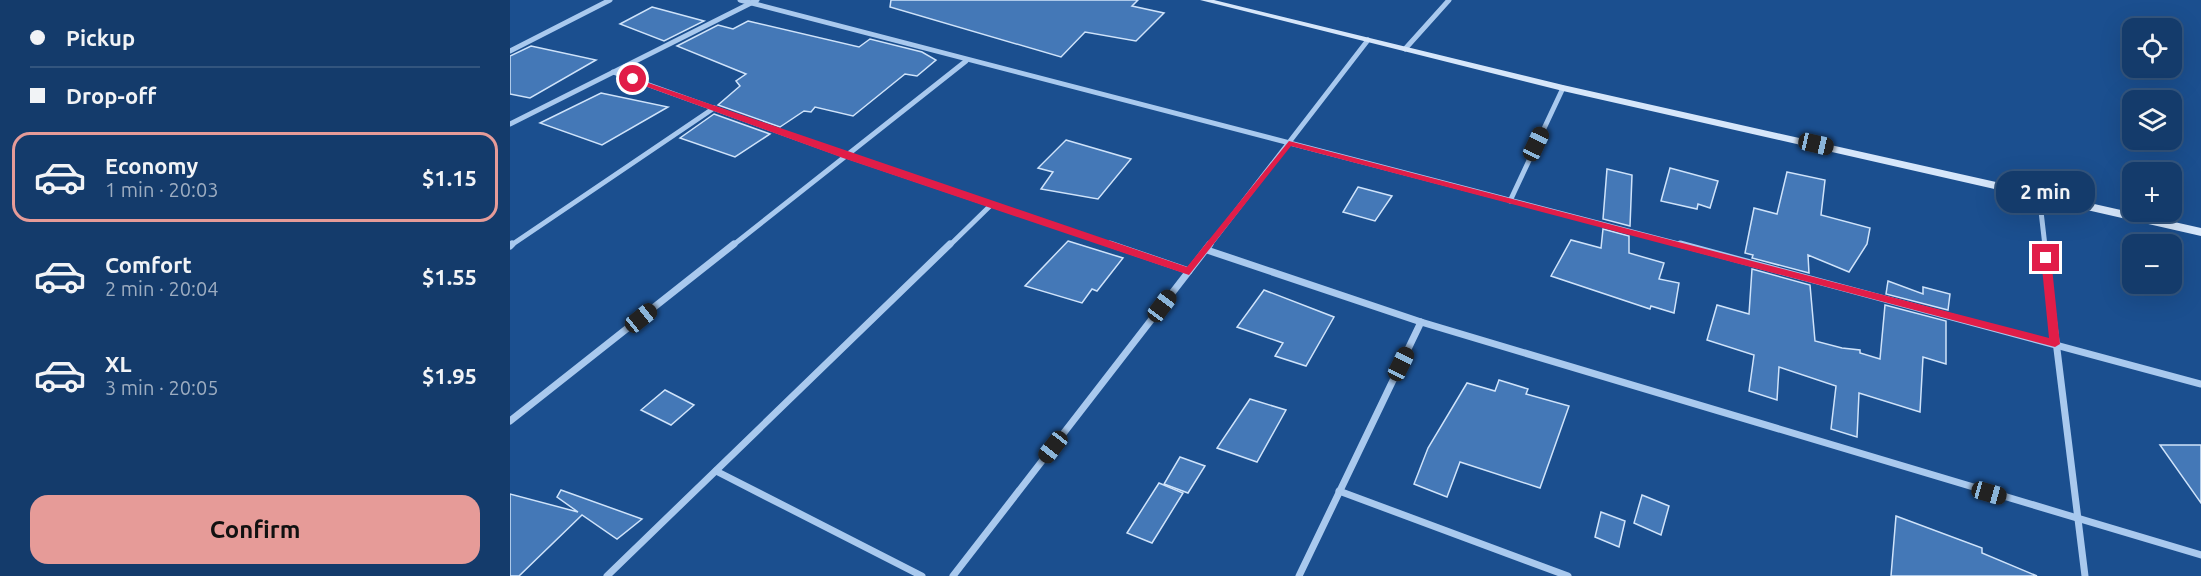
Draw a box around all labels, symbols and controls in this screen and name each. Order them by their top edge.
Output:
map controls [2122,18,2182,294]
button: locate [2122,18,2182,78]
text: Pickup [66,25,135,50]
route start [619,65,646,92]
text: Drop-off [66,83,156,108]
button: layers [2122,90,2182,150]
car [1520,124,1552,164]
car [1796,131,1836,157]
icon: car [33,150,87,204]
text: Economy [105,153,198,178]
button: + [2122,162,2182,222]
text: $1.15 [422,165,477,190]
callout: 2 min [1996,171,2096,213]
text: 1 min · 20:03 [105,178,219,201]
text: 2 min [2020,180,2071,203]
button: − [2122,234,2182,294]
route end [2032,244,2059,271]
icon: car [33,249,87,303]
text: Comfort [105,252,192,277]
text: $1.55 [422,264,477,289]
text: 2 min · 20:04 [105,277,219,300]
car [1144,286,1180,326]
car [621,300,661,336]
car [1385,344,1417,384]
icon: car [33,348,87,402]
text: XL [105,351,132,376]
text: $1.95 [422,363,477,388]
text: 3 min · 20:05 [105,376,219,399]
car [1035,427,1071,467]
car [1969,479,2009,507]
button: Confirm [30,495,480,564]

